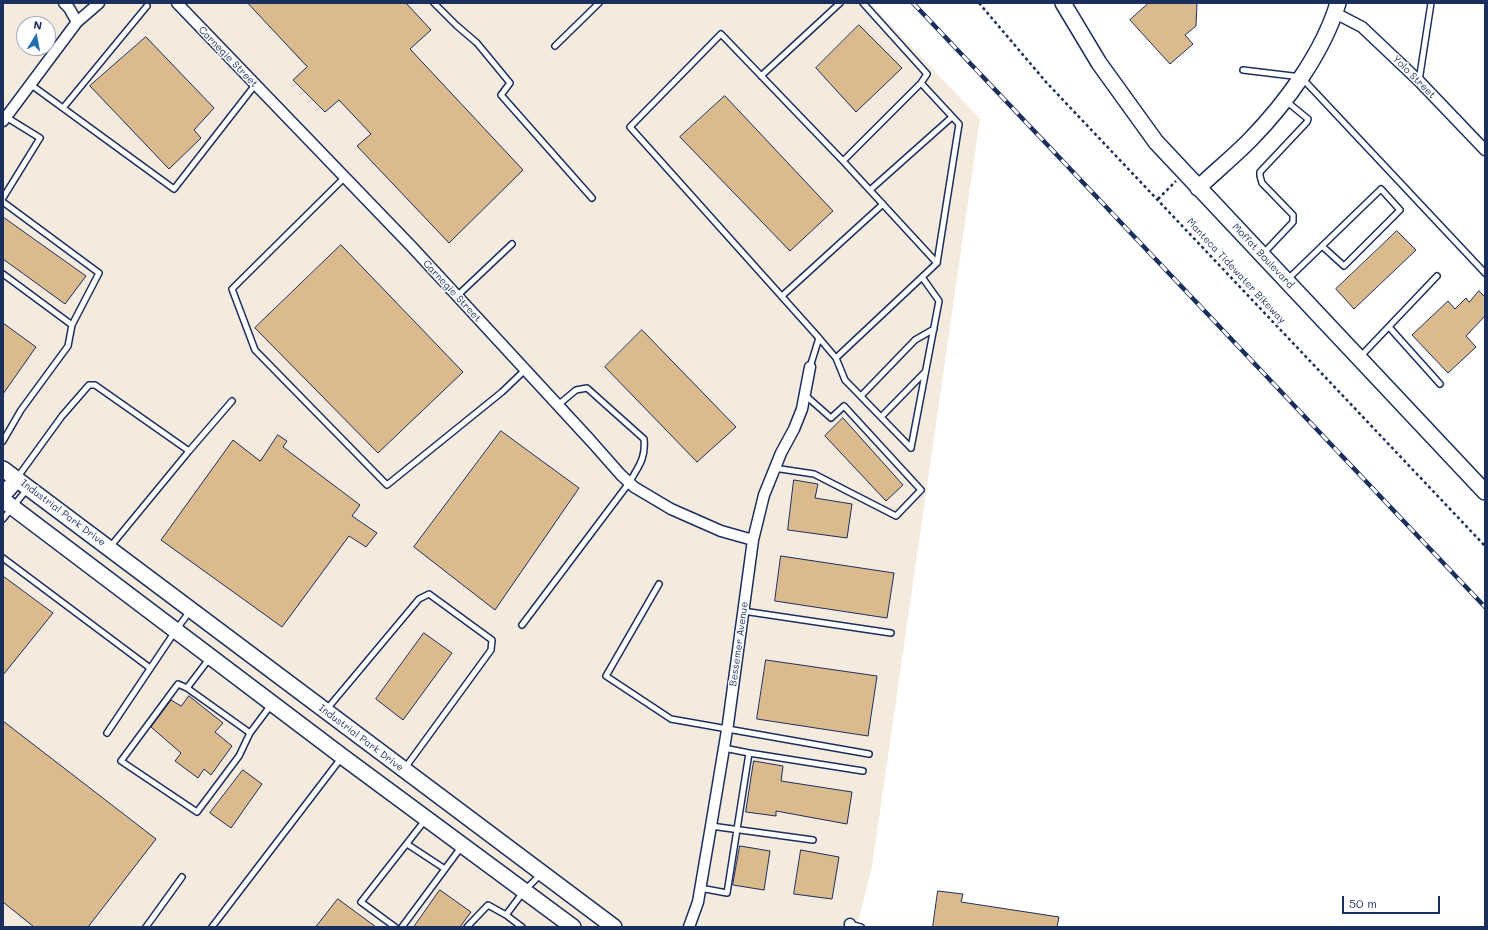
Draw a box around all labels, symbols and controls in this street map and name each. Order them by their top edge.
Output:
north arrow [16,16,56,56]
text: N [33,17,43,33]
street label: Carnegie Street [196,24,260,90]
street label: Yolo Street [1390,53,1438,101]
street label: Manteca Tidewater Bikeway [1184,216,1288,326]
street label: Moffat Boulevard [1230,221,1296,291]
street label: Carnegie Street [420,258,484,324]
street label: Industrial Park Drive [18,477,108,549]
street label: Bessemer Avenue [727,601,751,687]
street label: Industrial Park Drive [316,702,406,774]
scale bar [1344,888,1442,914]
text: 50 m [1349,895,1377,911]

